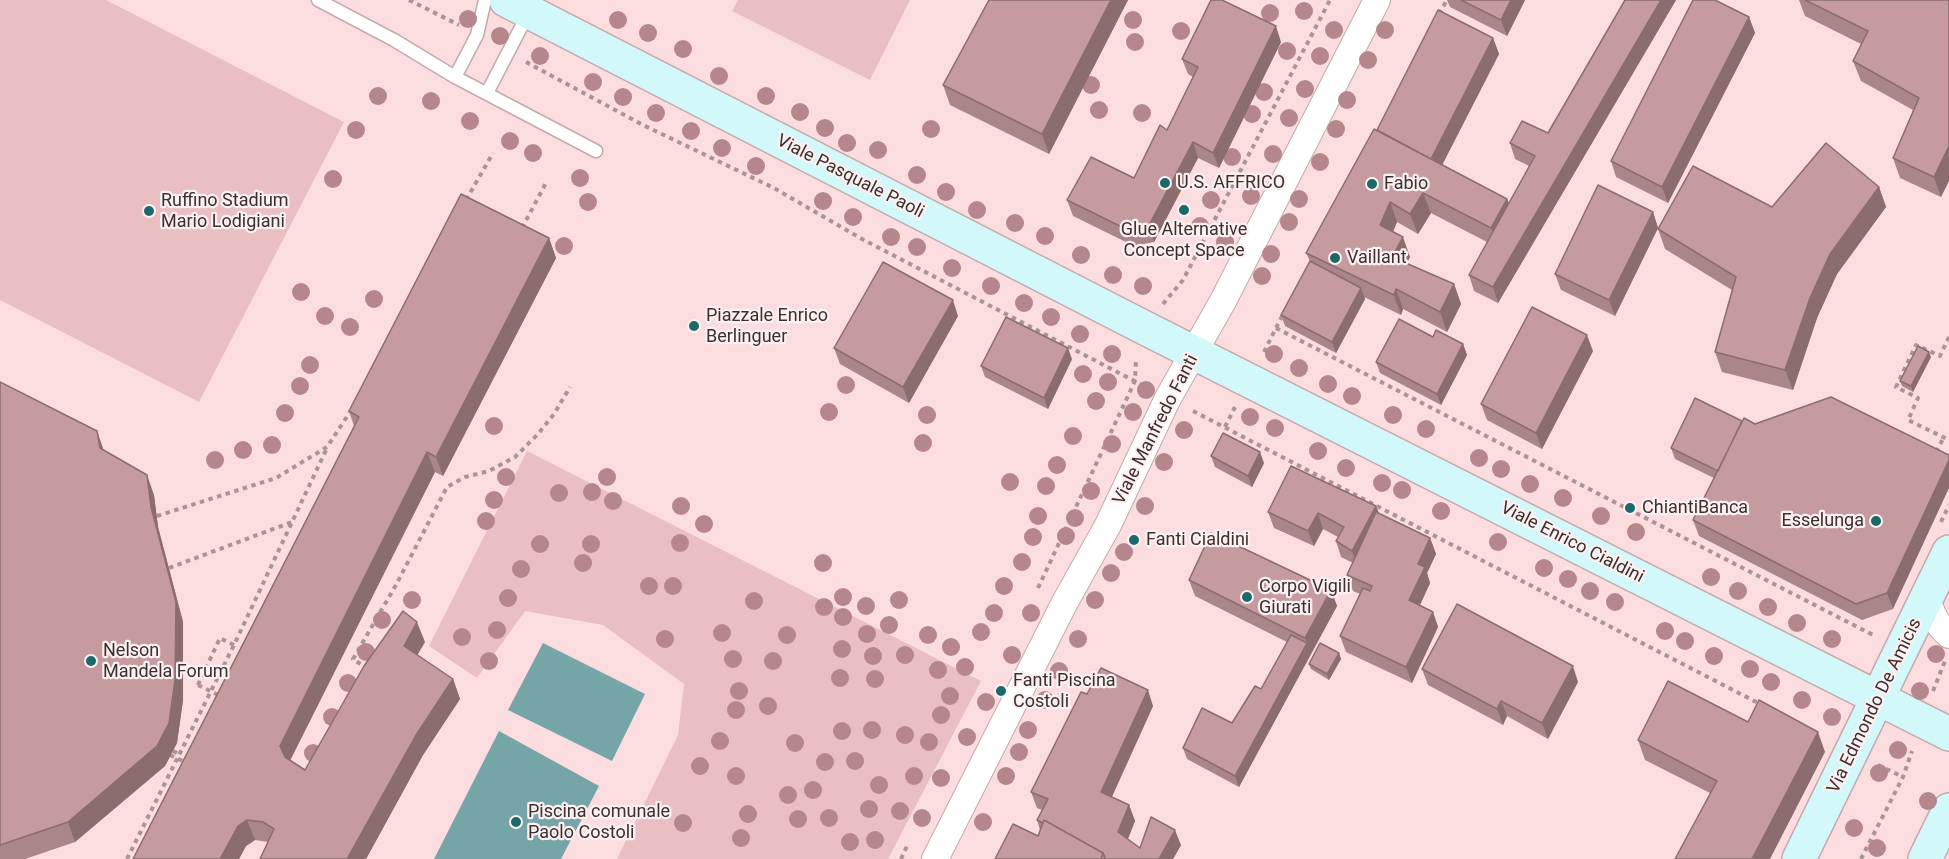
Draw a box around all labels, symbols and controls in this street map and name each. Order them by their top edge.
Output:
street label: Viale Pasquale Paoli [773,130,927,224]
place label: U.S. AFFRICO [1177,172,1285,194]
place label: Fabio [1384,173,1428,195]
marker: U.S. AFFRICO [1158,176,1172,190]
marker: Fabio [1365,177,1379,191]
place label: Ruffino Stadium Mario Lodigiani [161,190,289,232]
marker: Glue Alternative Concept Space [1177,203,1191,217]
marker: Ruffino Stadium Mario Lodigiani [142,204,156,218]
place label: Glue Alternative Concept Space [1121,219,1247,262]
place label: Vaillant [1347,247,1407,269]
marker: Vaillant [1328,251,1342,265]
place label: Piazzale Enrico Berlinguer [706,305,828,348]
marker: Piazzale Enrico Berlinguer [687,319,701,333]
street label: Viale Manfredo Fanti [1109,351,1203,509]
place label: ChiantiBanca [1642,497,1748,519]
street label: Viale Enrico Cialdini [1497,498,1647,588]
marker: ChiantiBanca [1623,501,1637,515]
place label: Esselunga [1782,510,1864,532]
marker: Esselunga [1869,514,1883,528]
place label: Fanti Cialdini [1146,529,1249,551]
marker: Fanti Cialdini [1127,533,1141,547]
place label: Corpo Vigili Giurati [1259,576,1351,618]
marker: Corpo Vigili Giurati [1240,590,1254,604]
street label: Via Edmondo De Amicis [1823,615,1927,797]
place label: Nelson Mandela Forum [103,640,229,682]
marker: Nelson Mandela Forum [84,654,98,668]
place label: Fanti Piscina Costoli [1013,670,1116,712]
marker: Fanti Piscina Costoli [994,684,1008,698]
place label: Piscina comunale Paolo Costoli [528,801,670,844]
marker: Piscina comunale Paolo Costoli [509,815,523,829]

